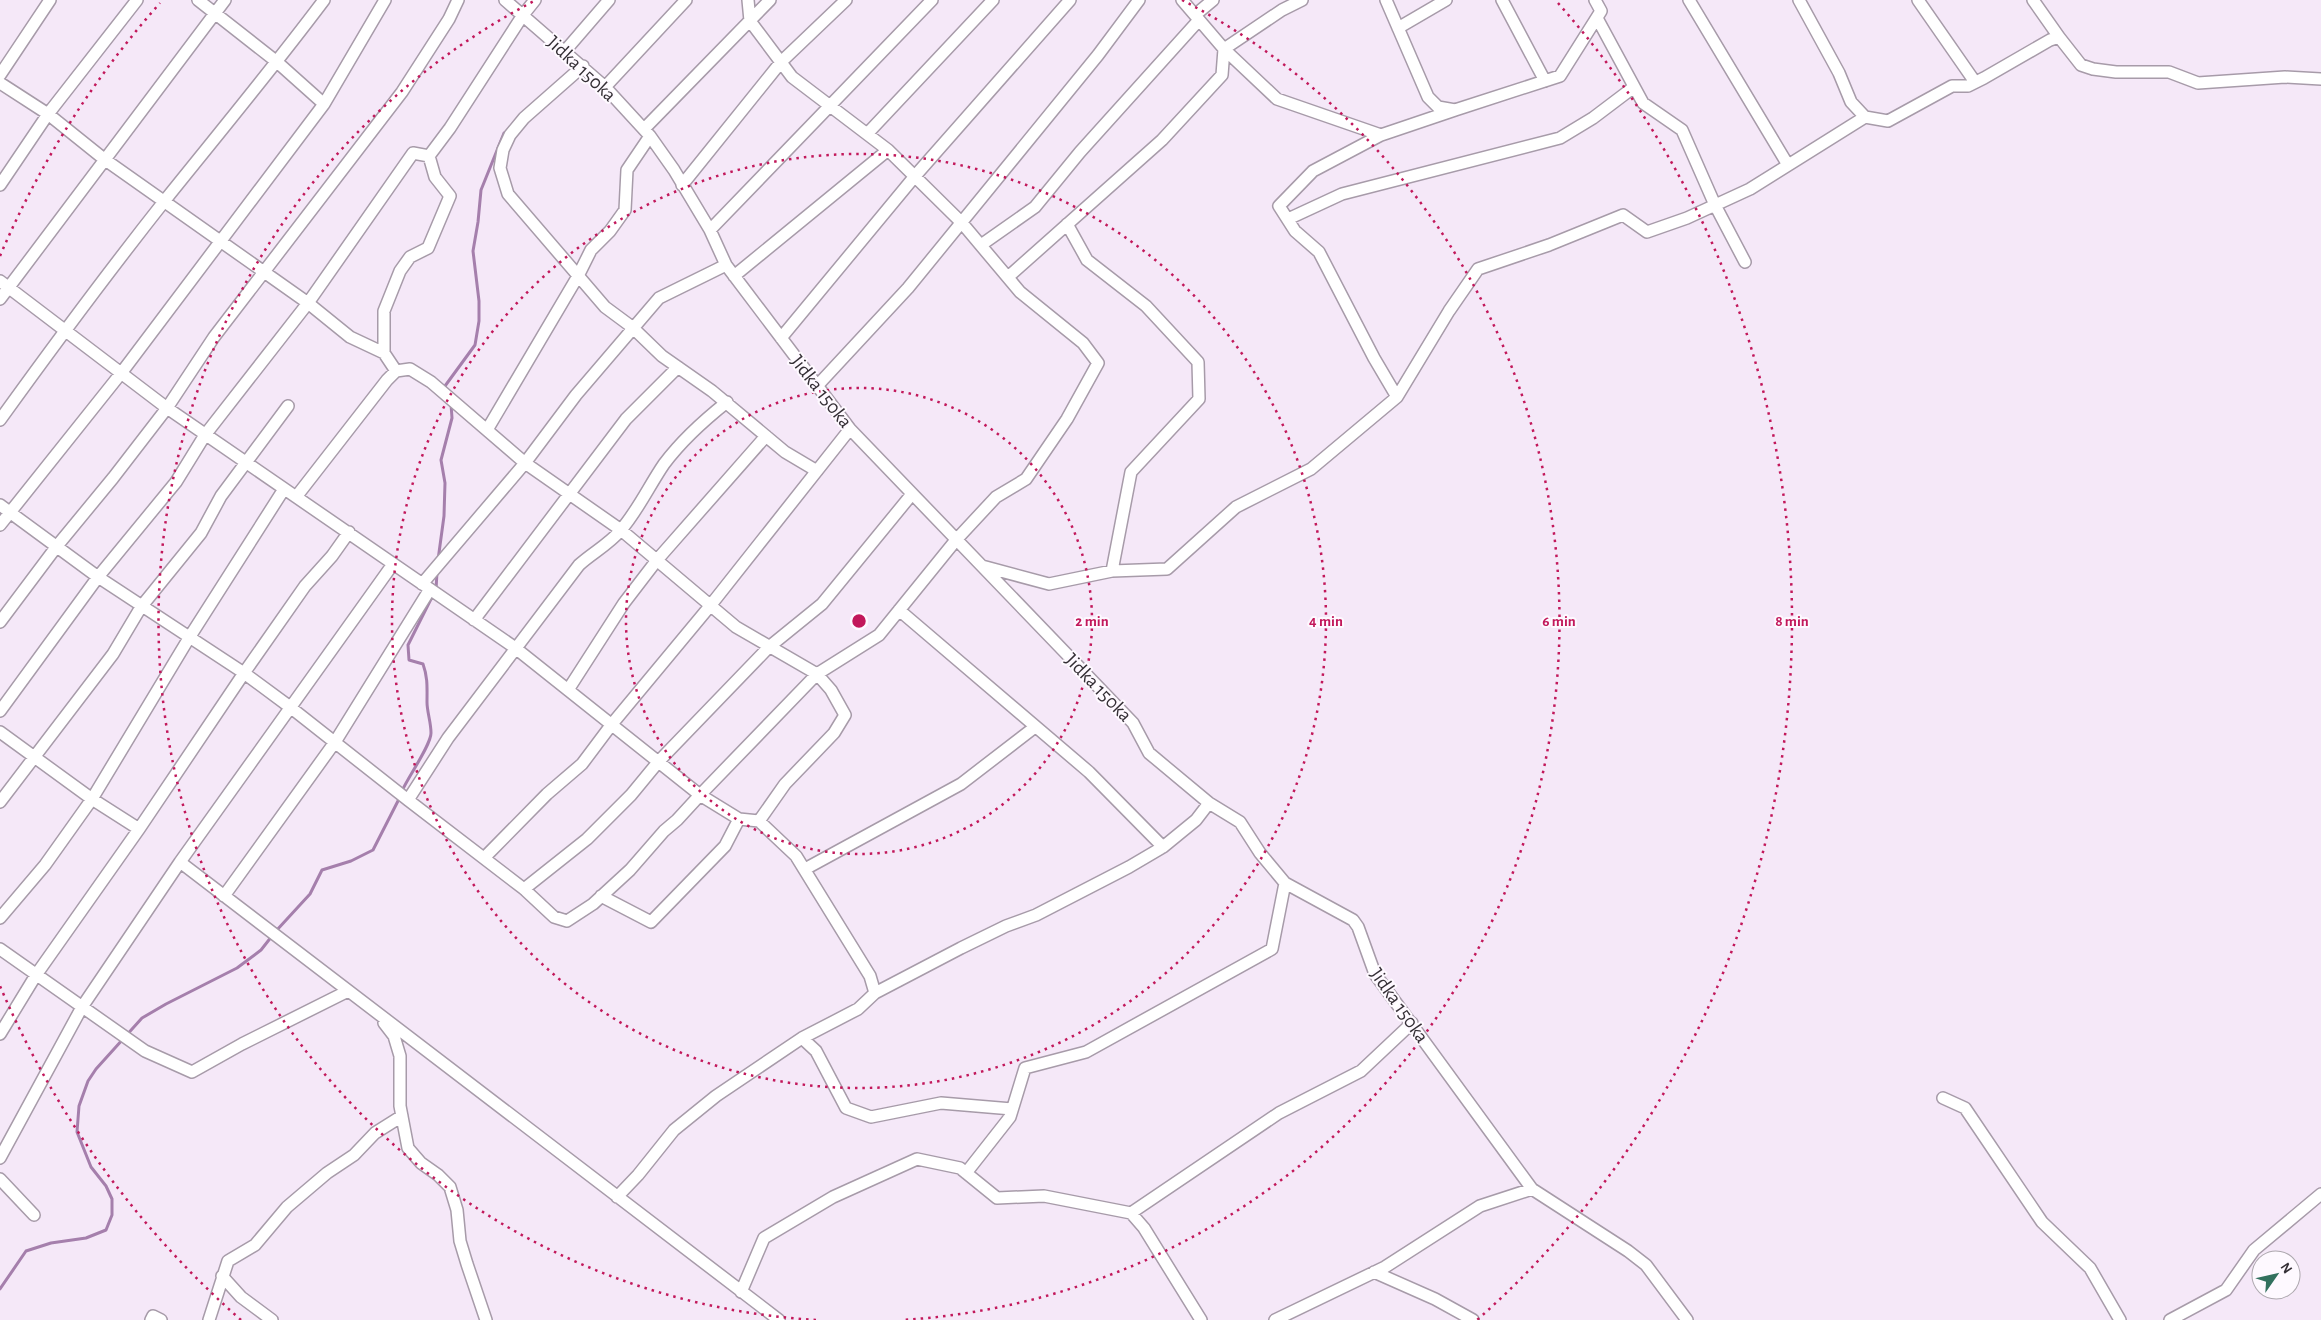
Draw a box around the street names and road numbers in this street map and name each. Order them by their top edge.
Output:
street label: Jidka 150ka [543,32,620,106]
street label: Jidka 150ka [787,351,856,432]
street label: Jidka 150ka [1061,650,1135,726]
street label: Jidka 150ka [1366,964,1432,1047]

